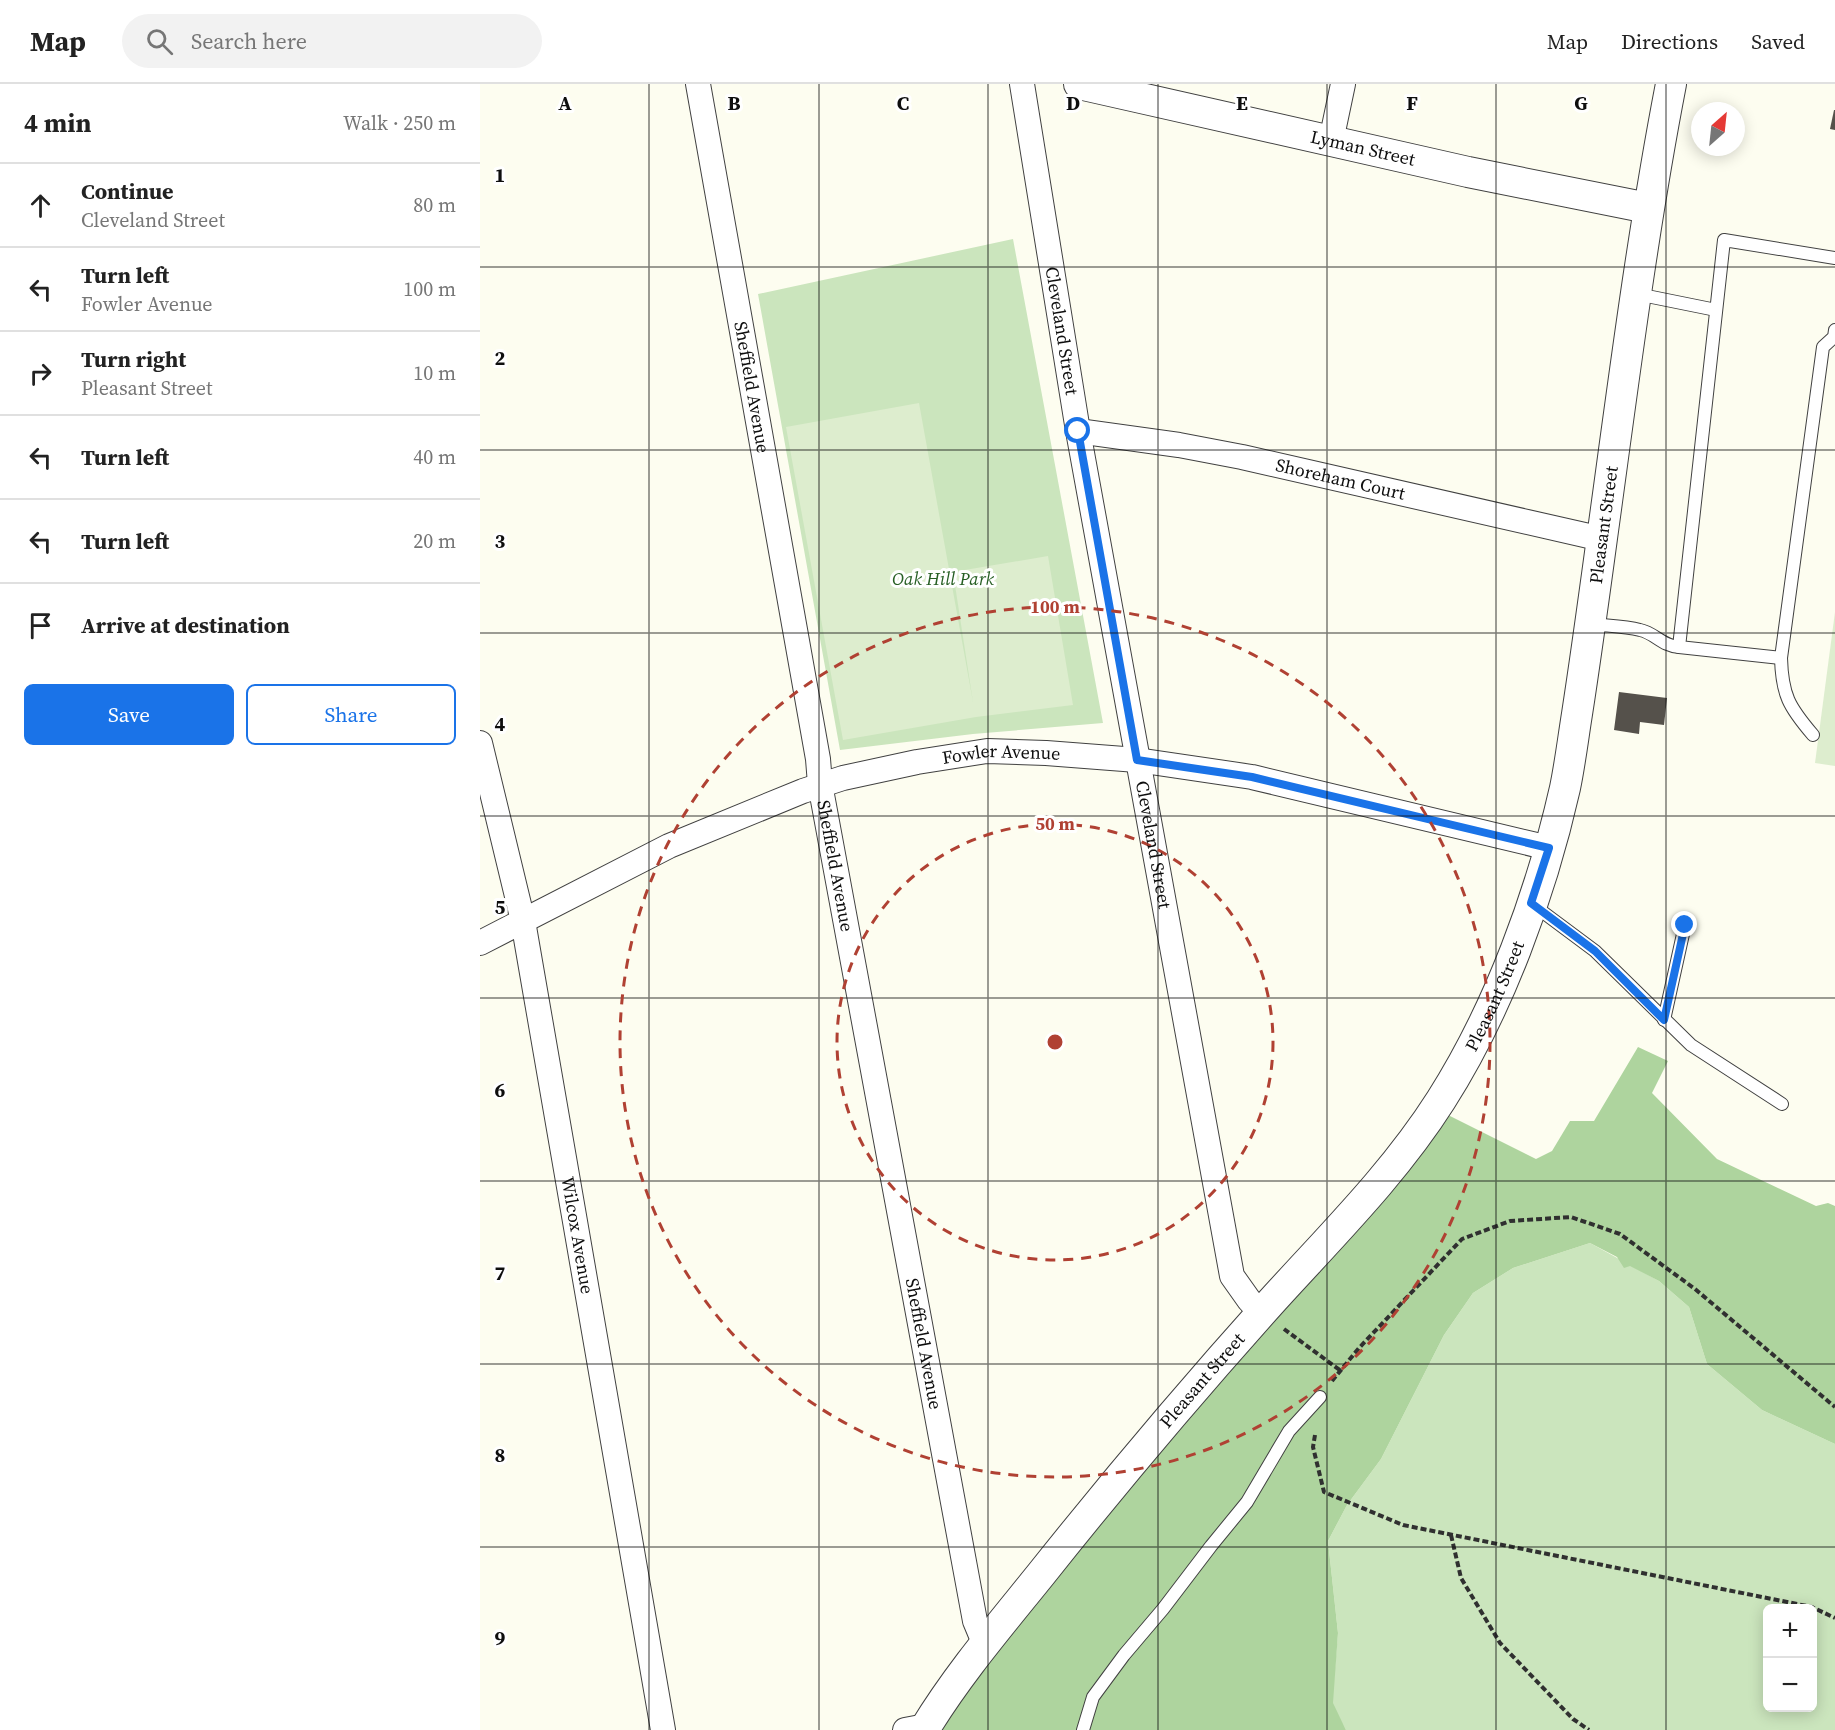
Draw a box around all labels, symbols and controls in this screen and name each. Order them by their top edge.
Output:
search box [122,14,542,68]
text: Map [30,22,86,60]
icon: search [143,25,176,58]
text: Search here [191,26,307,56]
text: Map [1547,27,1588,56]
text: Directions [1621,27,1718,56]
text: Saved [1751,27,1805,56]
text: A [558,89,572,117]
text: B [727,89,741,117]
text: C [897,89,909,117]
text: D [1066,89,1080,117]
text: E [1236,89,1248,117]
text: F [1406,89,1418,117]
text: G [1574,89,1588,117]
north arrow [1691,102,1745,156]
text: 4 min [24,105,91,141]
text: Walk · 250 m [343,109,456,137]
street label: Lyman Street [1308,124,1418,172]
text: 1 [495,161,505,189]
text: Continue [81,176,174,206]
icon: ahead [24,189,57,222]
text: 80 m [413,191,456,219]
text: Cleveland Street [81,206,225,234]
text: Turn left [81,260,169,290]
street label: Cleveland Street [1040,265,1085,397]
icon: left [24,273,57,306]
text: 100 m [403,275,456,303]
text: Fowler Avenue [81,290,213,318]
street label: Sheffield Avenue [728,319,776,455]
text: Turn right [81,344,186,374]
text: 2 [495,344,506,372]
icon: right [24,357,57,390]
text: 10 m [413,359,456,387]
text: Pleasant Street [81,374,213,402]
route start [1064,417,1090,443]
icon: left [24,441,57,474]
text: Turn left [81,442,169,472]
text: 40 m [413,443,456,471]
street label: Shoreham Court [1273,452,1408,506]
street label: Pleasant Street [1583,464,1624,585]
icon: left [24,525,57,558]
text: Turn left [81,526,169,556]
text: 20 m [413,527,456,555]
text: 3 [495,527,506,555]
park label: Oak Hill Park [892,566,994,591]
text: 100 m [1030,594,1080,619]
icon: arrive [24,609,57,642]
text: Arrive at destination [81,610,290,640]
button: Save [24,684,234,745]
button: Share [246,684,456,745]
text: 4 [495,710,506,738]
street label: Fowler Avenue [940,738,1061,770]
street label: Cleveland Street [1130,779,1178,911]
street label: Sheffield Avenue [811,798,860,934]
text: 50 m [1035,811,1075,836]
text: 5 [495,893,506,921]
route end [1671,911,1697,937]
street label: Pleasant Street [1459,937,1530,1056]
centre of rings [1045,1032,1065,1052]
text: 6 [495,1076,506,1104]
street label: Wilcox Avenue [555,1174,600,1296]
text: 7 [495,1259,506,1287]
street label: Sheffield Avenue [900,1276,949,1411]
street label: Pleasant Street [1154,1327,1250,1433]
text: 8 [495,1441,505,1469]
map controls [1763,1604,1817,1712]
button: + [1763,1604,1817,1658]
text: 9 [495,1624,506,1652]
button: − [1763,1658,1817,1712]

